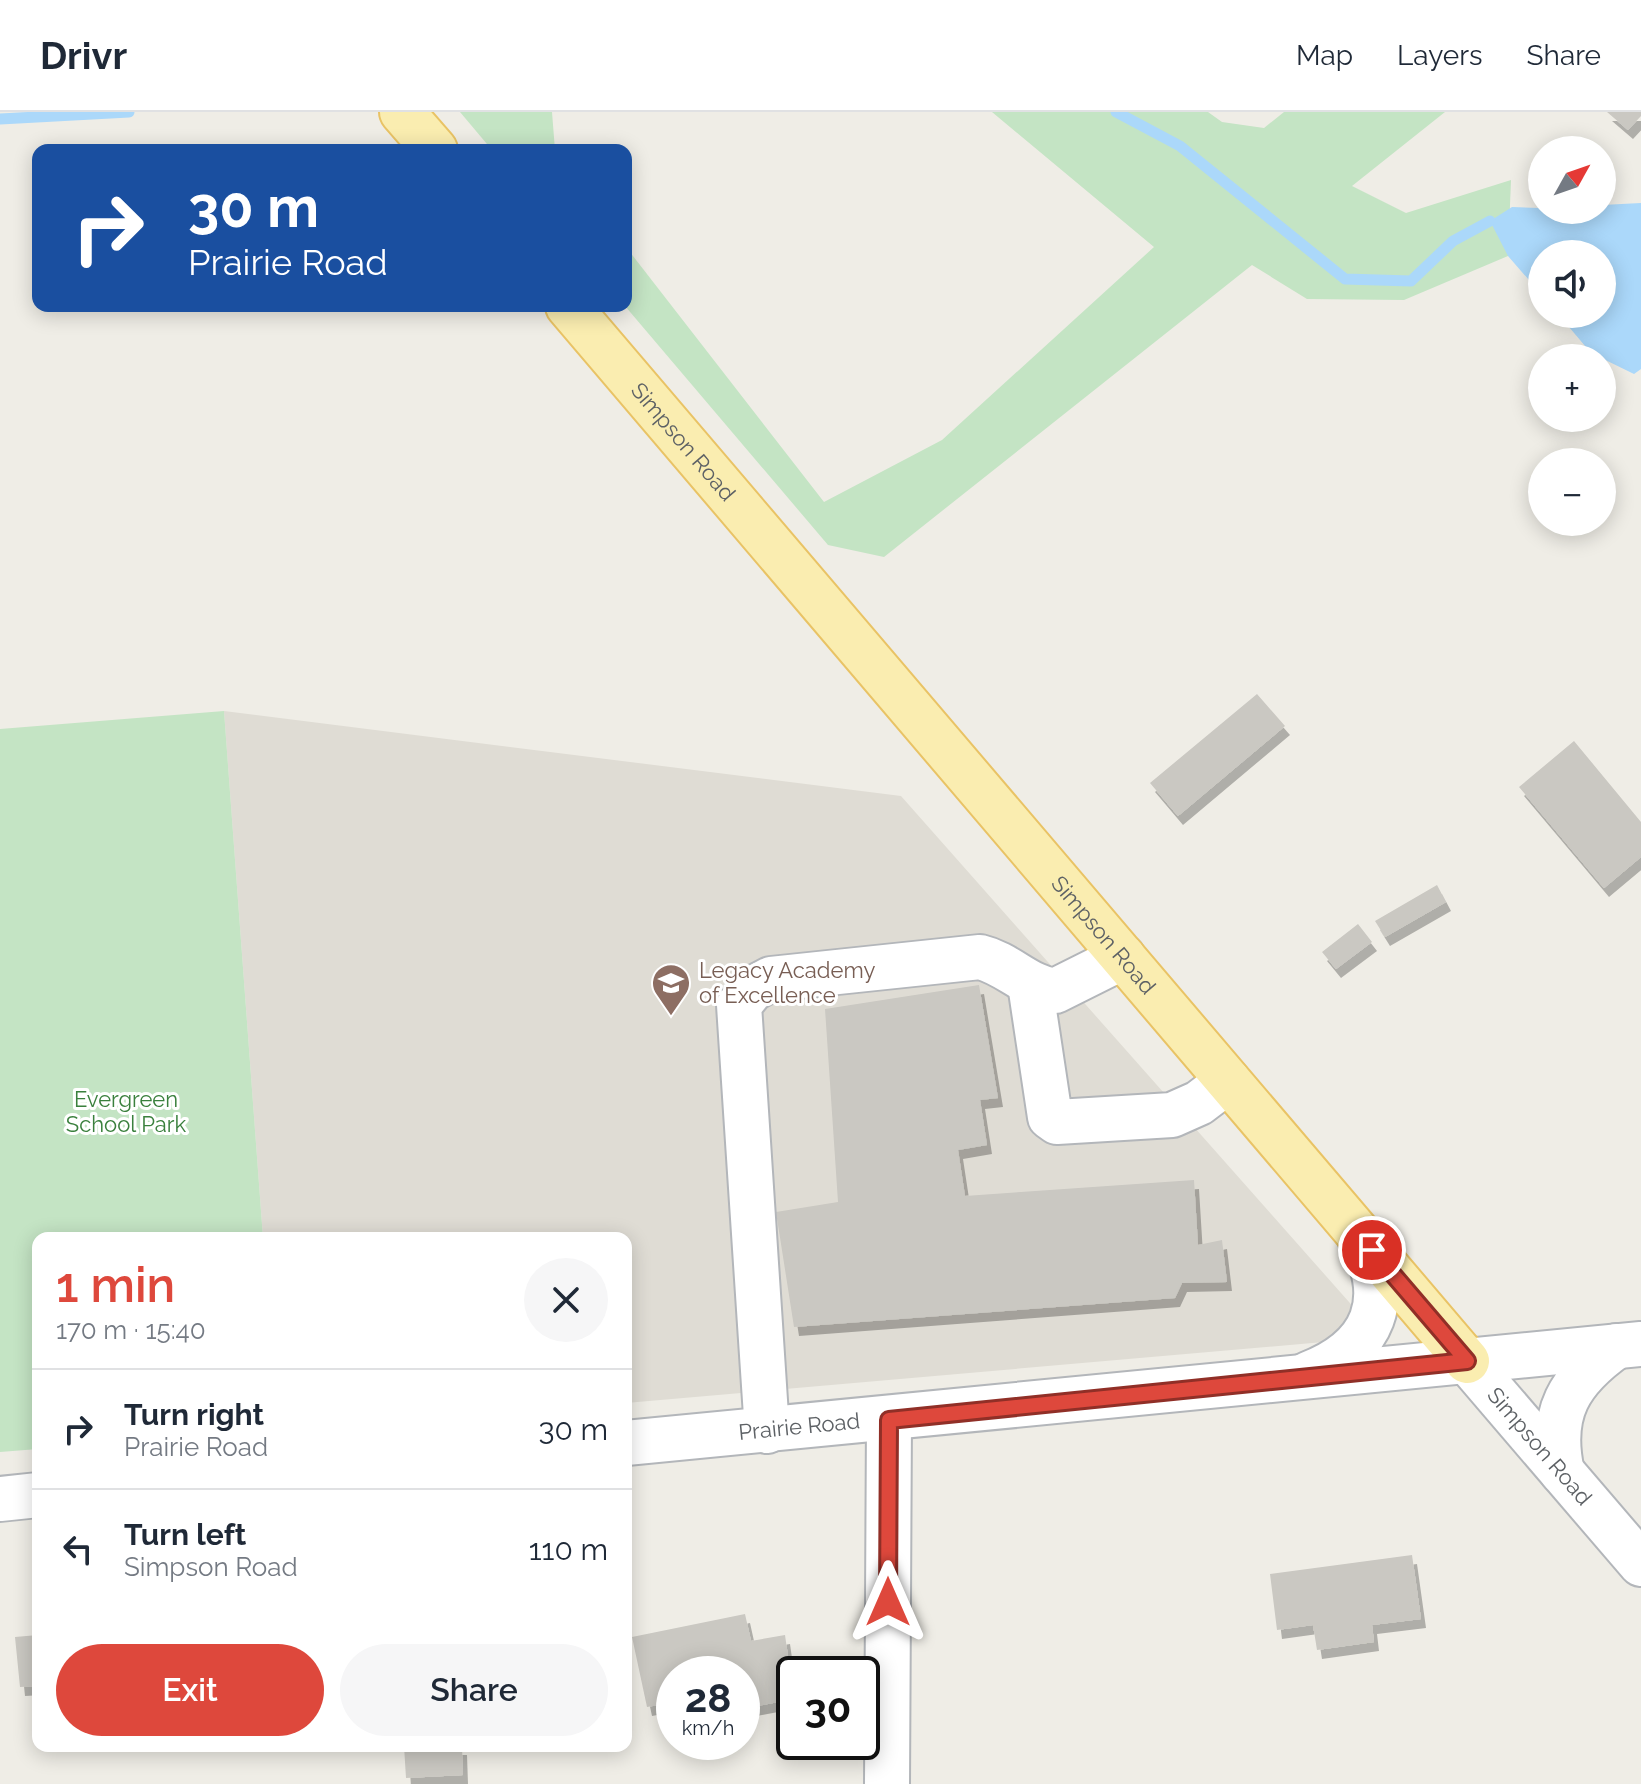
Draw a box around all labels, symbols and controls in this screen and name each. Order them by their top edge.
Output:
text: Drivr [40,33,127,78]
text: Map [1296,39,1353,72]
text: Layers [1397,39,1483,72]
text: Share [1527,39,1601,72]
north arrow [1528,136,1616,224]
map controls [1528,136,1616,536]
text: 30 m [188,174,319,240]
icon: right [56,176,160,280]
button: sound [1528,240,1616,328]
text: Prairie Road [188,241,388,283]
button: + [1528,344,1616,432]
street label: Simpson Road [626,377,741,506]
button: − [1528,448,1616,536]
street label: Simpson Road [1046,870,1161,999]
place label: Legacy Academy of Excellence [699,957,875,1008]
school or university icon: Legacy Academy of Excellence [650,962,692,1017]
park label: Evergreen School Park [66,1086,186,1137]
pin [1338,1216,1406,1284]
icon: arrive [1350,1228,1394,1272]
text: 1 min [56,1257,175,1313]
button: close [524,1258,608,1342]
text: 170 m · 15:40 [56,1315,206,1345]
street label: Simpson Road [1482,1382,1598,1510]
text: Turn right [124,1397,264,1432]
icon: right [56,1407,100,1451]
street label: Prairie Road [737,1407,861,1445]
text: 30 m [538,1412,608,1447]
text: Prairie Road [124,1432,268,1462]
text: Turn left [124,1517,246,1552]
icon: left [56,1527,100,1571]
text: 110 m [529,1532,608,1567]
text: Simpson Road [124,1552,298,1582]
position arrow [846,1560,930,1644]
button: Exit [56,1644,324,1736]
button: Share [340,1644,608,1736]
speed limit sign: 30 [776,1656,880,1760]
text: 28 [685,1674,731,1721]
text: km/h [682,1716,734,1740]

